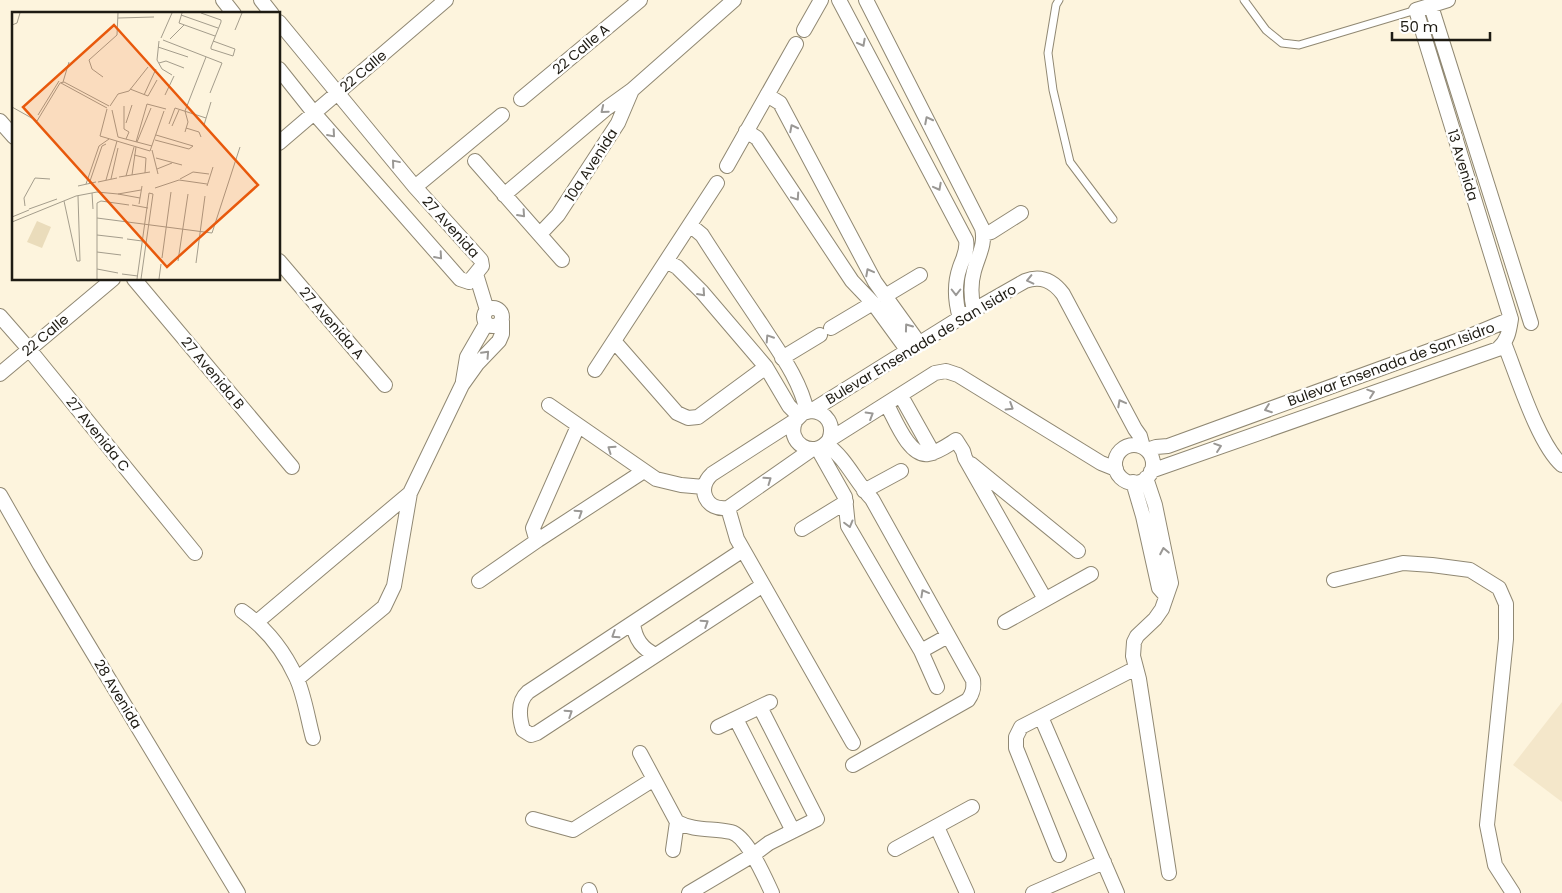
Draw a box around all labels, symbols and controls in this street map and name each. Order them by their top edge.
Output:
scale bar [1392,10,1490,42]
inset map [12,12,280,280]
text: 50 m [1400,16,1438,37]
street label: 22 Calle A [548,19,614,79]
one-way arrow [856,38,866,47]
street label: 22 Calle [335,45,391,97]
one-way arrow [601,105,610,114]
one-way arrow [923,116,934,125]
street label: 10a Avenida [560,124,622,206]
one-way arrow [789,124,799,133]
street label: 13 Avenida [1443,127,1483,203]
one-way arrow [326,128,335,137]
one-way arrow [392,160,400,169]
one-way arrow [932,182,942,191]
street label: 27 Avenida [418,192,484,262]
one-way arrow [790,192,799,201]
one-way arrow [516,209,525,218]
one-way arrow [433,250,442,259]
one-way arrow [865,268,875,277]
one-way arrow [1026,274,1035,285]
street label: Bulevar Ensenada de San Isidro [822,279,1020,409]
street label: 27 Avenida A [295,283,369,363]
one-way arrow [697,287,706,296]
one-way arrow [951,288,961,296]
street label: 22 Calle [17,309,73,361]
street label: Bulevar Ensenada de San Isidro [1285,317,1497,411]
one-way arrow [905,323,914,333]
street label: 27 Avenida B [177,332,249,414]
one-way arrow [766,334,775,343]
one-way arrow [480,351,489,360]
one-way arrow [1366,389,1375,399]
street label: 27 Avenida C [62,392,134,476]
one-way arrow [1117,400,1127,409]
one-way arrow [1005,401,1014,411]
one-way arrow [1265,403,1273,413]
one-way arrow [865,411,874,421]
one-way arrow [1213,443,1221,453]
one-way arrow [607,446,617,455]
one-way arrow [762,477,772,486]
one-way arrow [574,510,583,520]
one-way arrow [844,519,854,528]
one-way arrow [1159,547,1170,555]
one-way arrow [920,589,930,598]
one-way arrow [700,620,709,630]
one-way arrow [611,629,621,638]
street label: 28 Avenida [89,655,147,733]
one-way arrow [563,710,573,719]

